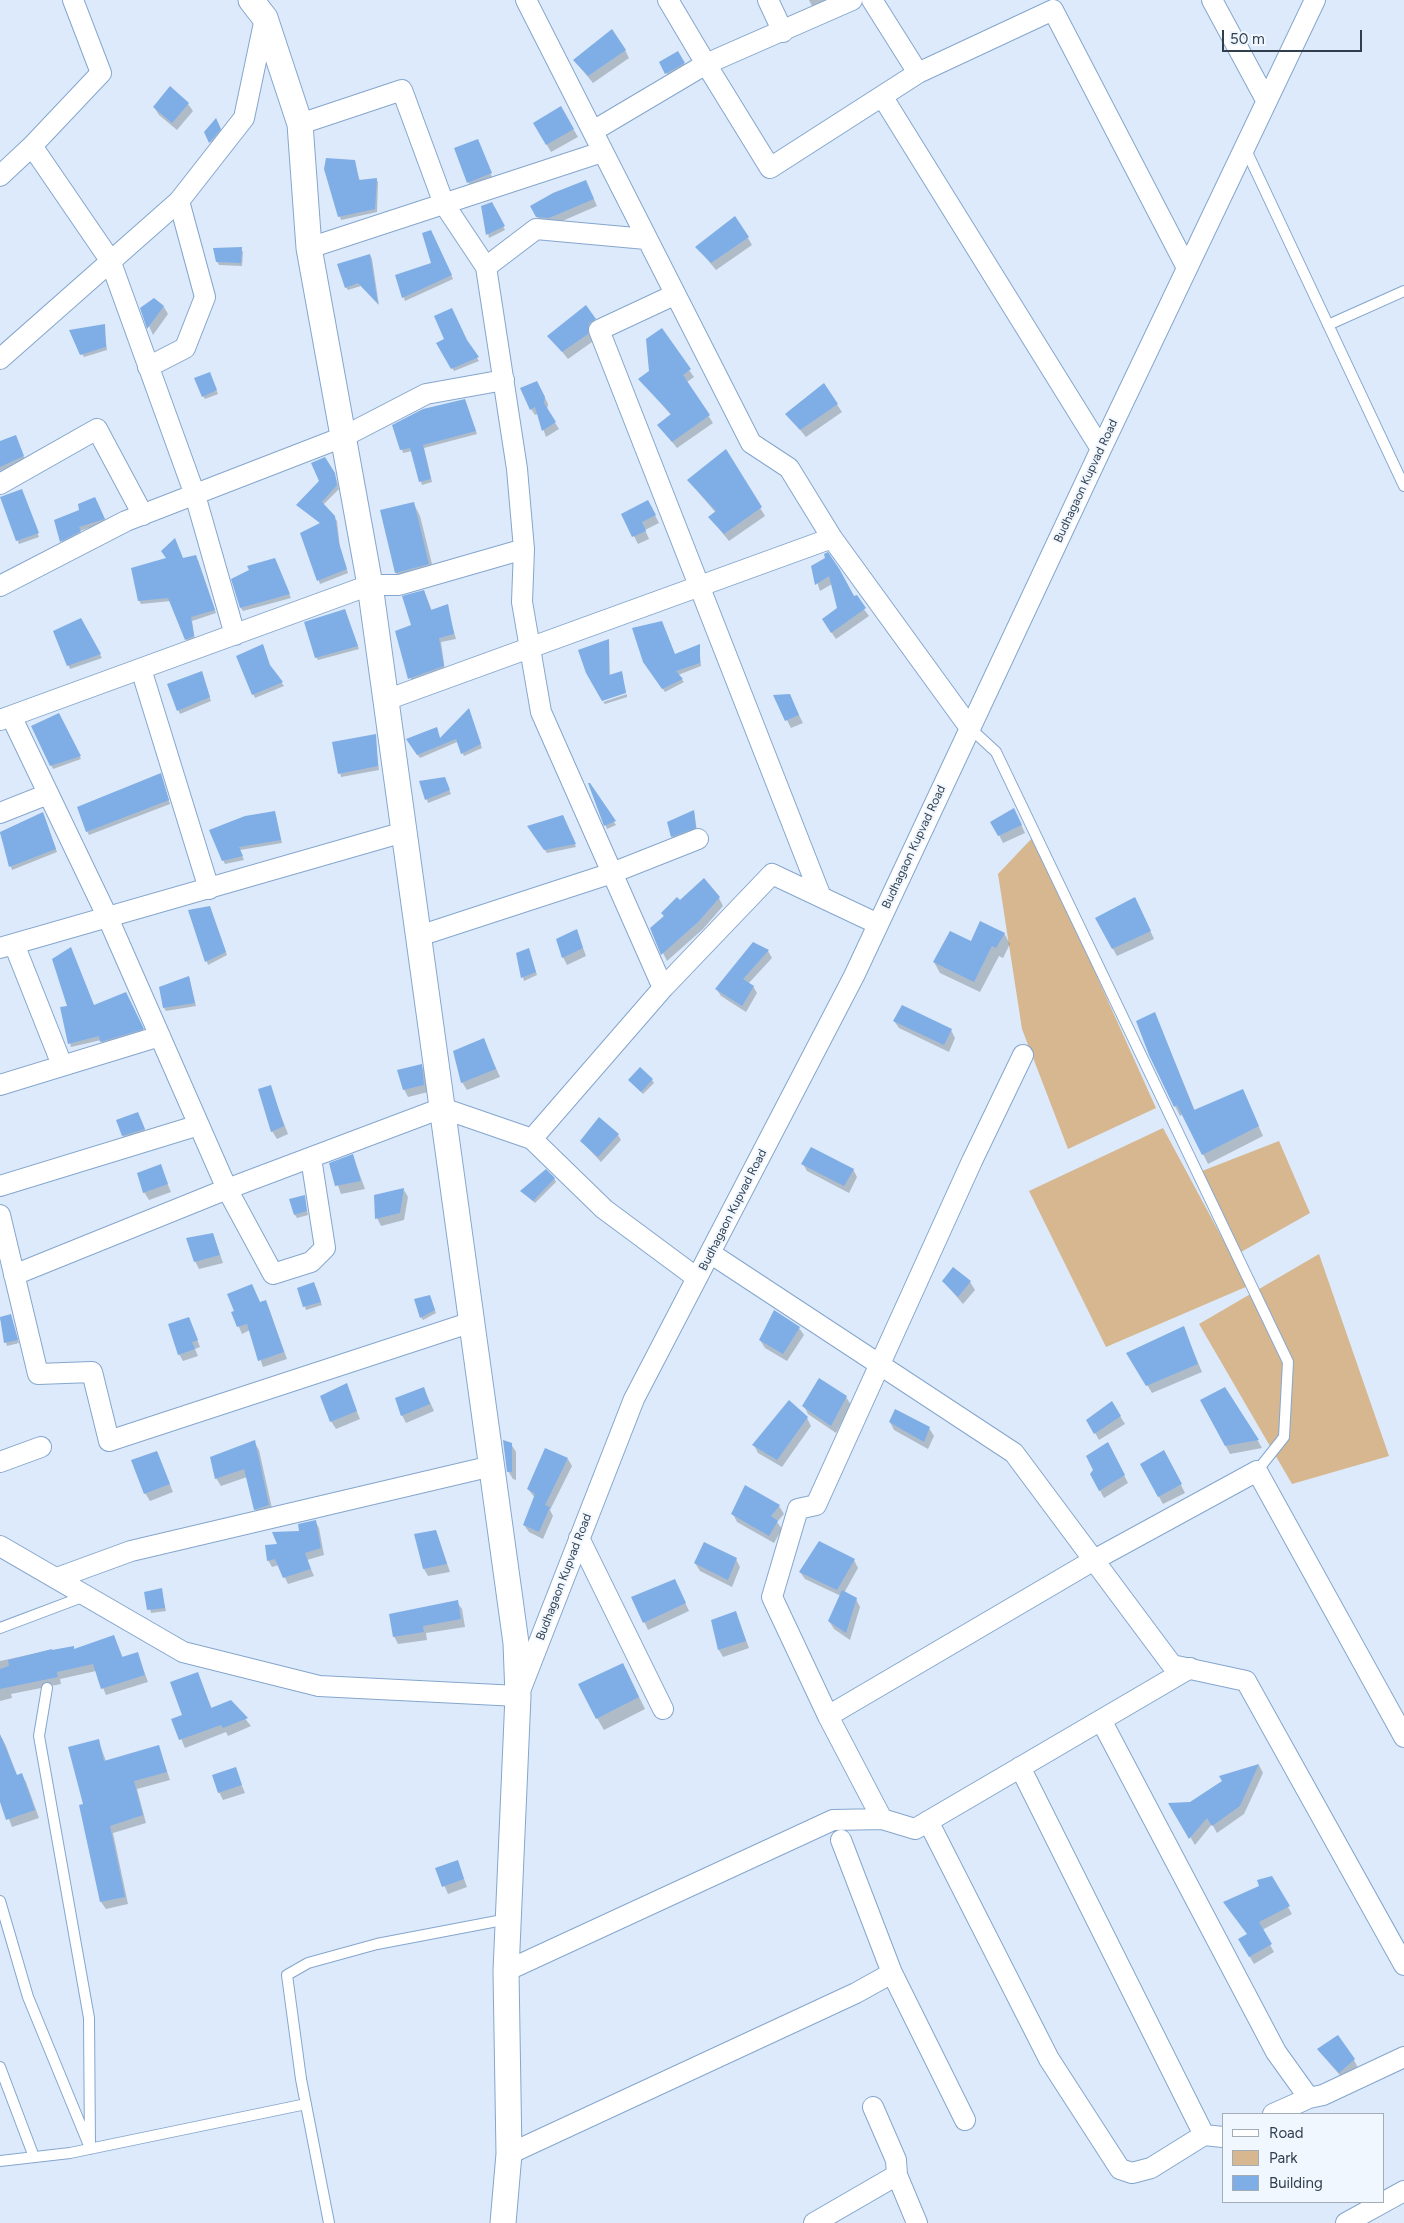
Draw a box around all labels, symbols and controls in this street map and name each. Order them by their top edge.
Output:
scale bar [1224,20,1364,52]
text: 50 m [1230,30,1265,48]
street label: Budhagaon Kupvad Road [1051,417,1121,545]
street label: Budhagaon Kupvad Road [879,783,949,911]
street label: Budhagaon Kupvad Road [696,1147,770,1273]
street label: Budhagaon Kupvad Road [533,1512,595,1642]
legend [1222,2113,1384,2203]
text: Road [1269,2124,1304,2142]
text: Park [1269,2149,1298,2167]
text: Building [1269,2174,1323,2192]

